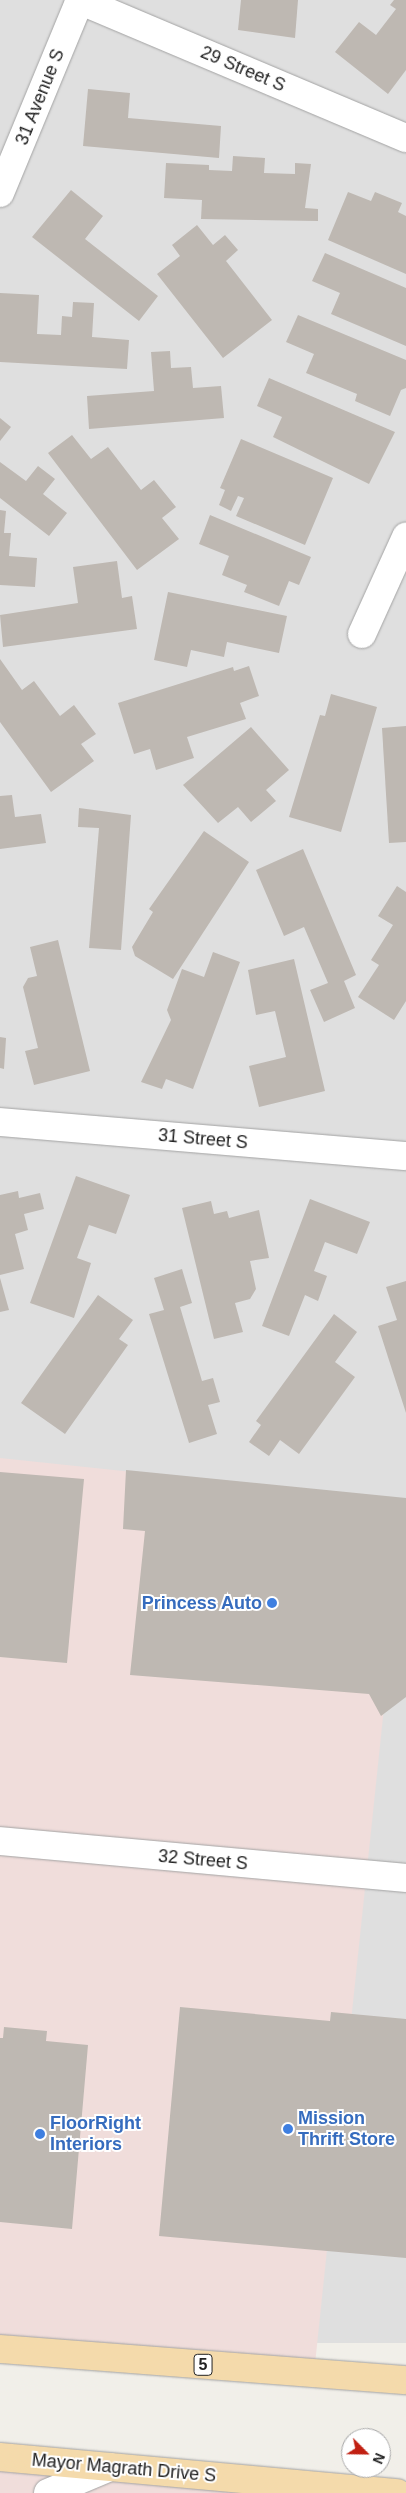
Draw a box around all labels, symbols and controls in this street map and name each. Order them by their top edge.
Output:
street label: 29 Street S [197,41,289,97]
street label: 31 Avenue S [11,45,69,149]
street label: 31 Street S [157,1124,249,1154]
place label: Princess Auto [141,1592,262,1614]
marker: Princess Auto [266,1597,278,1609]
street label: 32 Street S [157,1845,249,1875]
place label: Mission Thrift Store [298,2108,395,2150]
place label: FloorRight Interiors [50,2113,141,2156]
marker: Mission Thrift Store [282,2123,294,2135]
marker: FloorRight Interiors [34,2128,46,2140]
road number: 5 [193,2352,213,2378]
north arrow [341,2428,391,2478]
street label: Mayor Magrath Drive S [31,2449,217,2487]
text: N [370,2451,388,2466]

